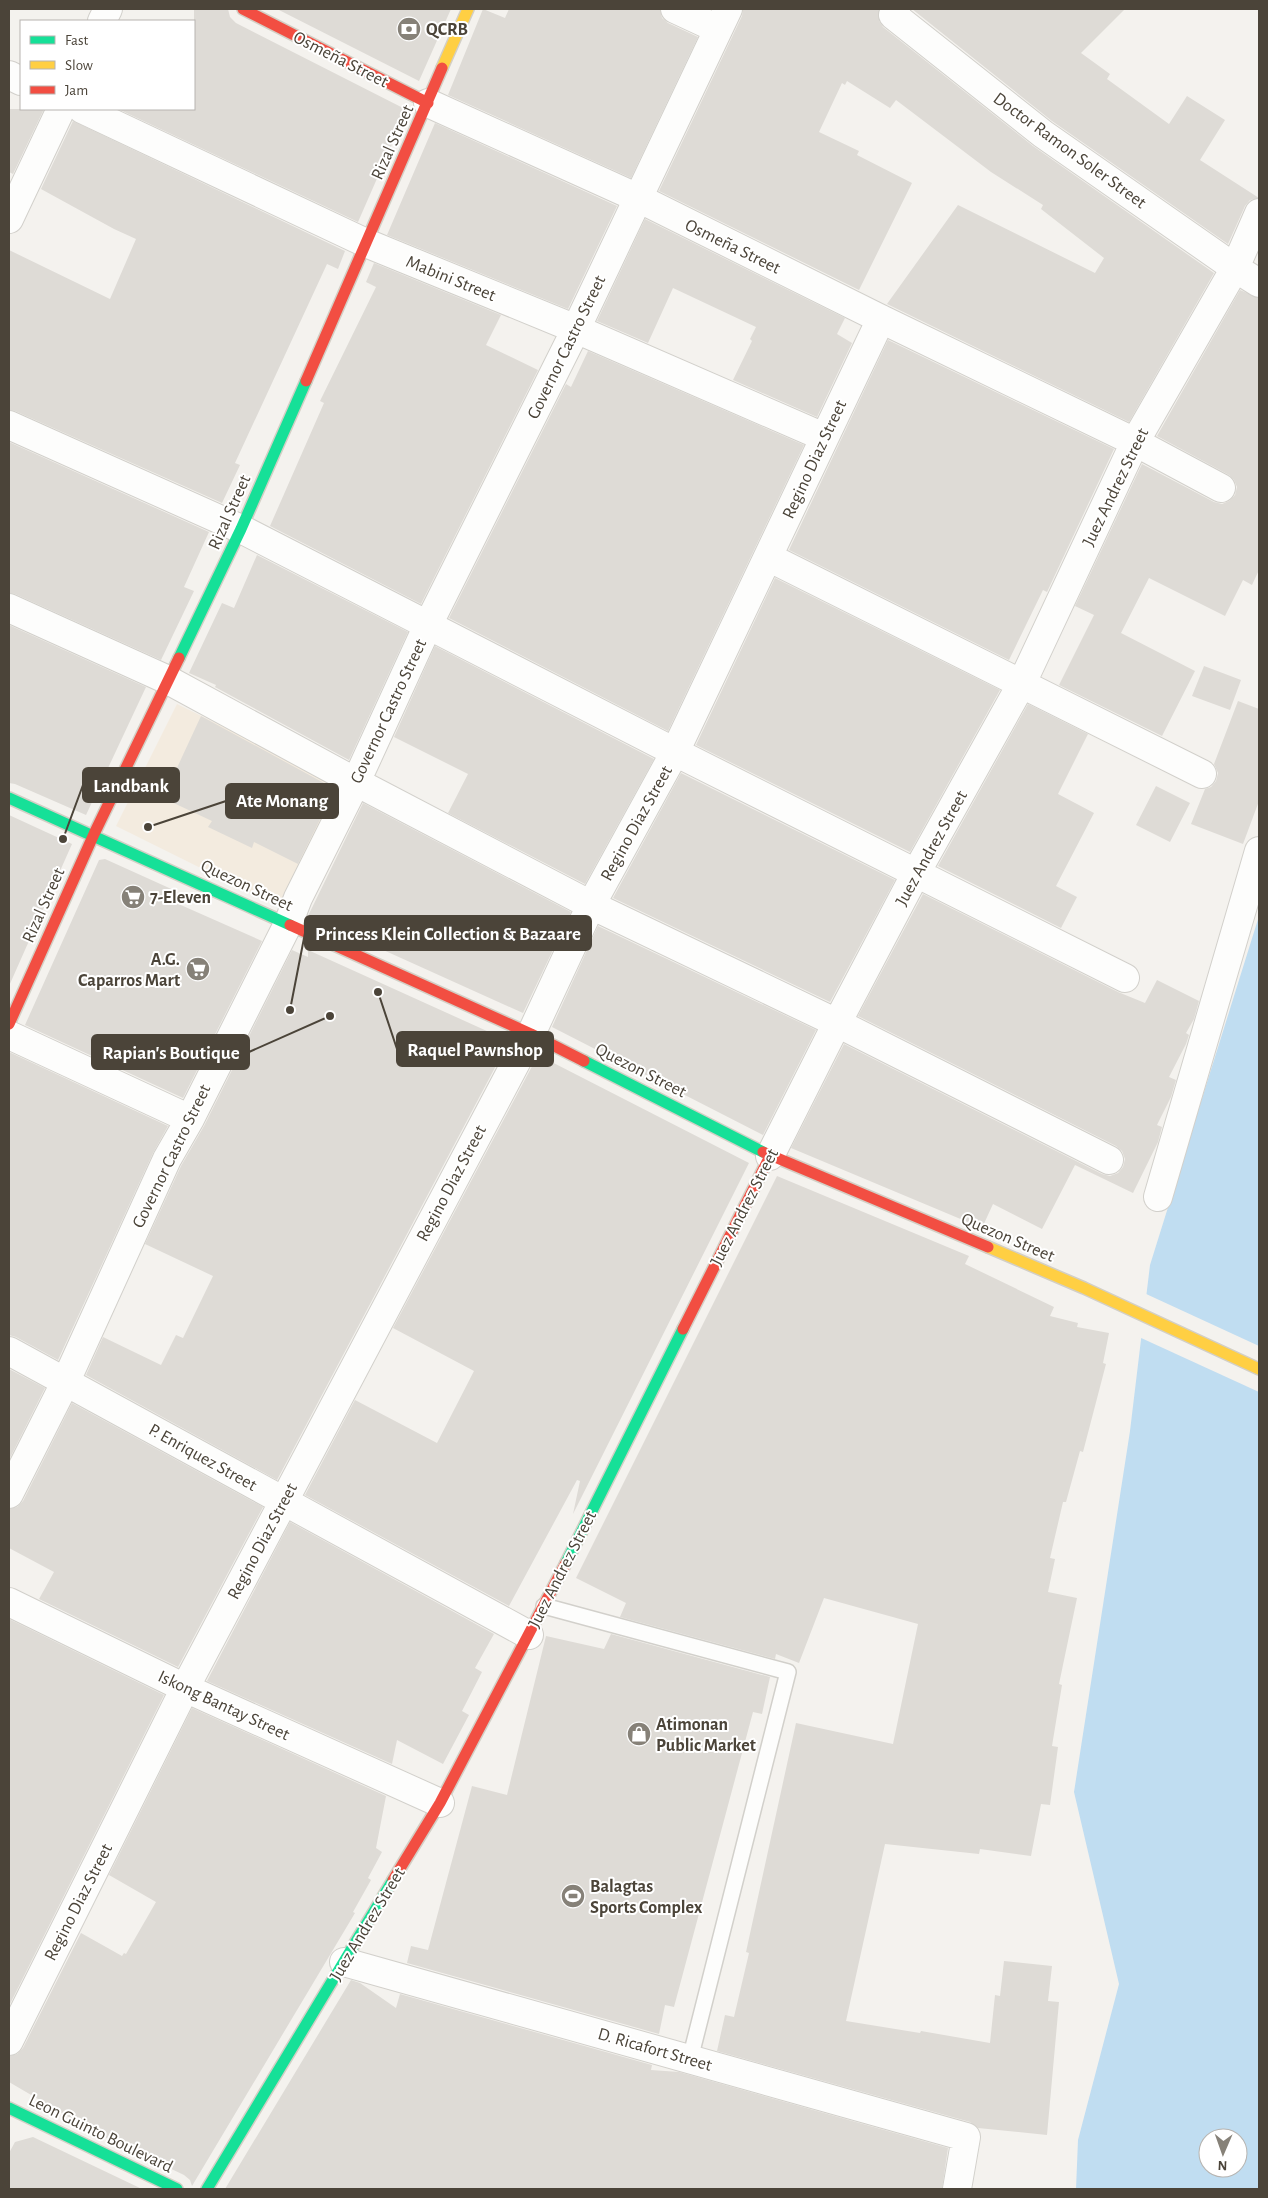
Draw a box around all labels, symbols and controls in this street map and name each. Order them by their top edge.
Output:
bank icon: QCRB [396,16,422,42]
legend [20,20,195,110]
place label: QCRB [426,21,468,39]
street label: Osmeña Street [290,28,391,92]
text: Fast [65,33,89,48]
text: Slow [65,58,93,73]
text: Jam [65,83,88,98]
street label: Doctor Ramon Soler Street [990,89,1149,212]
street label: Rizal Street [368,102,417,183]
street label: Osmeña Street [682,216,783,278]
street label: Mabini Street [403,253,498,305]
street label: Governor Castro Street [524,273,610,422]
street label: Regino Diaz Street [780,397,850,522]
street label: Juez Andrez Street [1080,425,1152,549]
street label: Rizal Street [205,472,254,553]
street label: Governor Castro Street [348,636,430,787]
street label: Regino Diaz Street [598,763,676,884]
callout: Landbank [83,768,179,802]
text: Landbank [93,777,169,796]
callout: Ate Monang [226,784,338,818]
street label: Juez Andrez Street [893,788,971,909]
text: Ate Monang [236,792,328,811]
street label: Quezon Street [198,857,296,915]
street label: Rizal Street [19,865,68,946]
supermarket icon: 7-Eleven [120,884,146,910]
place label: 7-Eleven [150,889,211,907]
callout: Princess Klein Collection & Bazaare [305,916,591,950]
text: Princess Klein Collection & Bazaare [315,925,581,944]
place label: A.G. Caparros Mart [78,951,180,990]
supermarket icon: A.G. Caparros Mart [185,956,211,982]
callout: Raquel Pawnshop [397,1032,553,1066]
callout: Rapian's Boutique [92,1035,249,1069]
street label: Quezon Street [592,1040,689,1102]
text: Raquel Pawnshop [407,1041,543,1060]
text: Rapian's Boutique [102,1044,240,1063]
street label: Governor Castro Street [129,1082,215,1231]
street label: Regino Diaz Street [414,1122,490,1245]
street label: Juez Andrez Street [708,1146,782,1269]
street label: Quezon Street [958,1210,1057,1266]
street label: P. Enriquez Street [146,1421,260,1495]
street label: Regino Diaz Street [225,1480,301,1603]
street label: Juez Andrez Street [526,1508,600,1631]
street label: Iskong Bantay Street [155,1668,292,1744]
place label: Atimonan Public Market [656,1716,756,1755]
shop icon: Atimonan Public Market [626,1721,652,1747]
street label: Regino Diaz Street [42,1841,116,1964]
street label: Juez Andrez Street [327,1864,409,1984]
place label: Balagtas Sports Complex [590,1878,703,1917]
sports icon: Balagtas Sports Complex [560,1883,586,1909]
street label: D. Ricafort Street [596,2025,714,2075]
street label: Leon Guinto Boulevard [26,2091,175,2177]
north arrow [1198,2128,1248,2178]
text: N [1217,2158,1228,2172]

